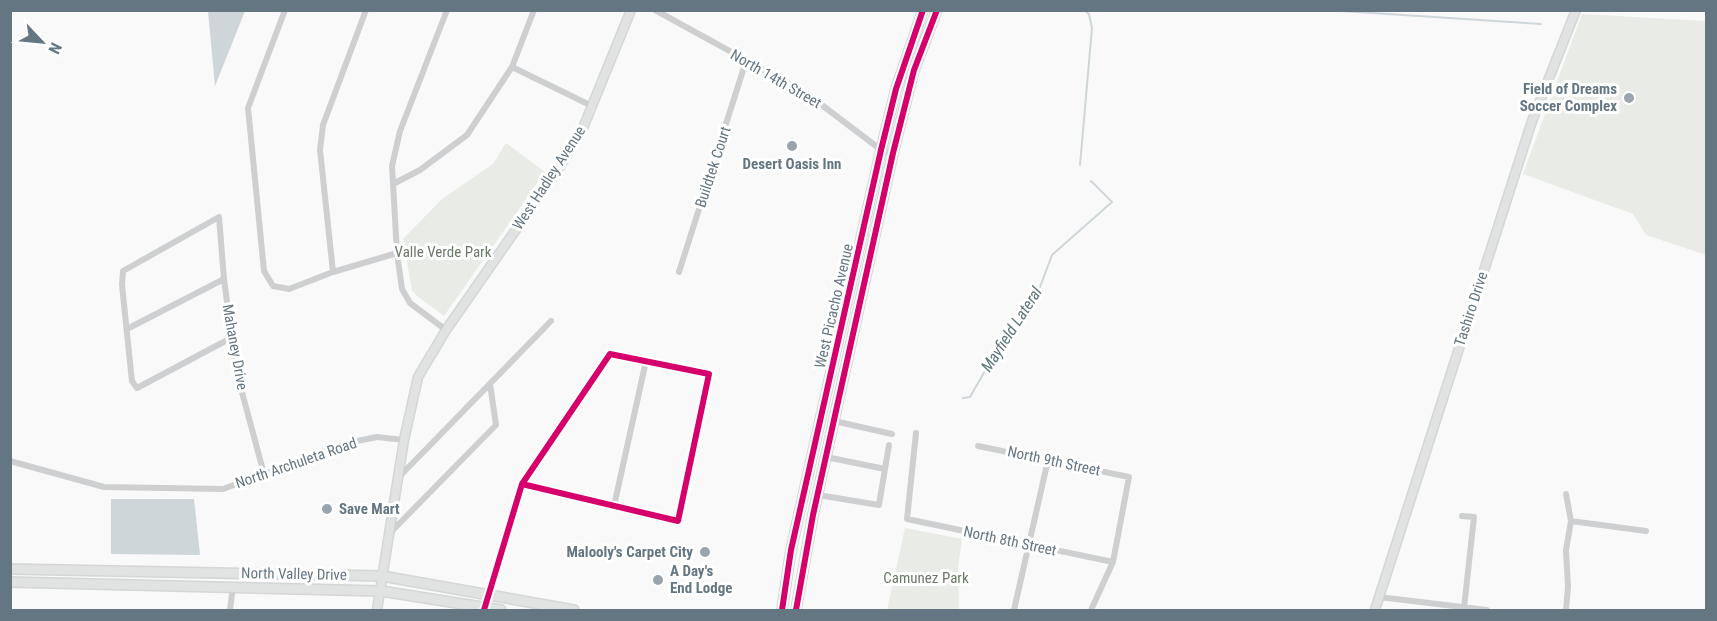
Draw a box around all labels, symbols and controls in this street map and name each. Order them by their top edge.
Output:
north arrow [12,12,72,72]
text: N [44,40,66,57]
street label: North 14th Street [727,46,825,112]
place label: Field of Dreams Soccer Complex [1520,80,1617,115]
marker: Field of Dreams Soccer Complex [1622,91,1636,105]
street label: West Hadley Avenue [509,123,589,233]
street label: Buildtek Court [691,124,735,210]
marker: Desert Oasis Inn [785,139,799,153]
place label: Desert Oasis Inn [743,155,841,173]
street label: West Picacho Avenue [811,242,857,370]
park label: Valle Verde Park [395,243,492,261]
street label: Tashiro Drive [1451,270,1491,348]
water label: Mayfield Lateral [977,283,1046,375]
street label: Mahaney Drive [219,303,251,391]
street label: North Archuleta Road [233,434,359,492]
street label: North 9th Street [1006,442,1102,480]
place label: Save Mart [339,500,400,518]
marker: Save Mart [320,502,334,516]
street label: North 8th Street [962,522,1058,560]
place label: Malooly's Carpet City [566,543,693,561]
marker: Malooly's Carpet City [698,545,712,559]
place label: A Day's End Lodge [670,562,732,597]
street label: North Valley Drive [241,564,347,584]
park label: Camunez Park [883,569,969,587]
marker: A Day's End Lodge [651,573,665,587]

